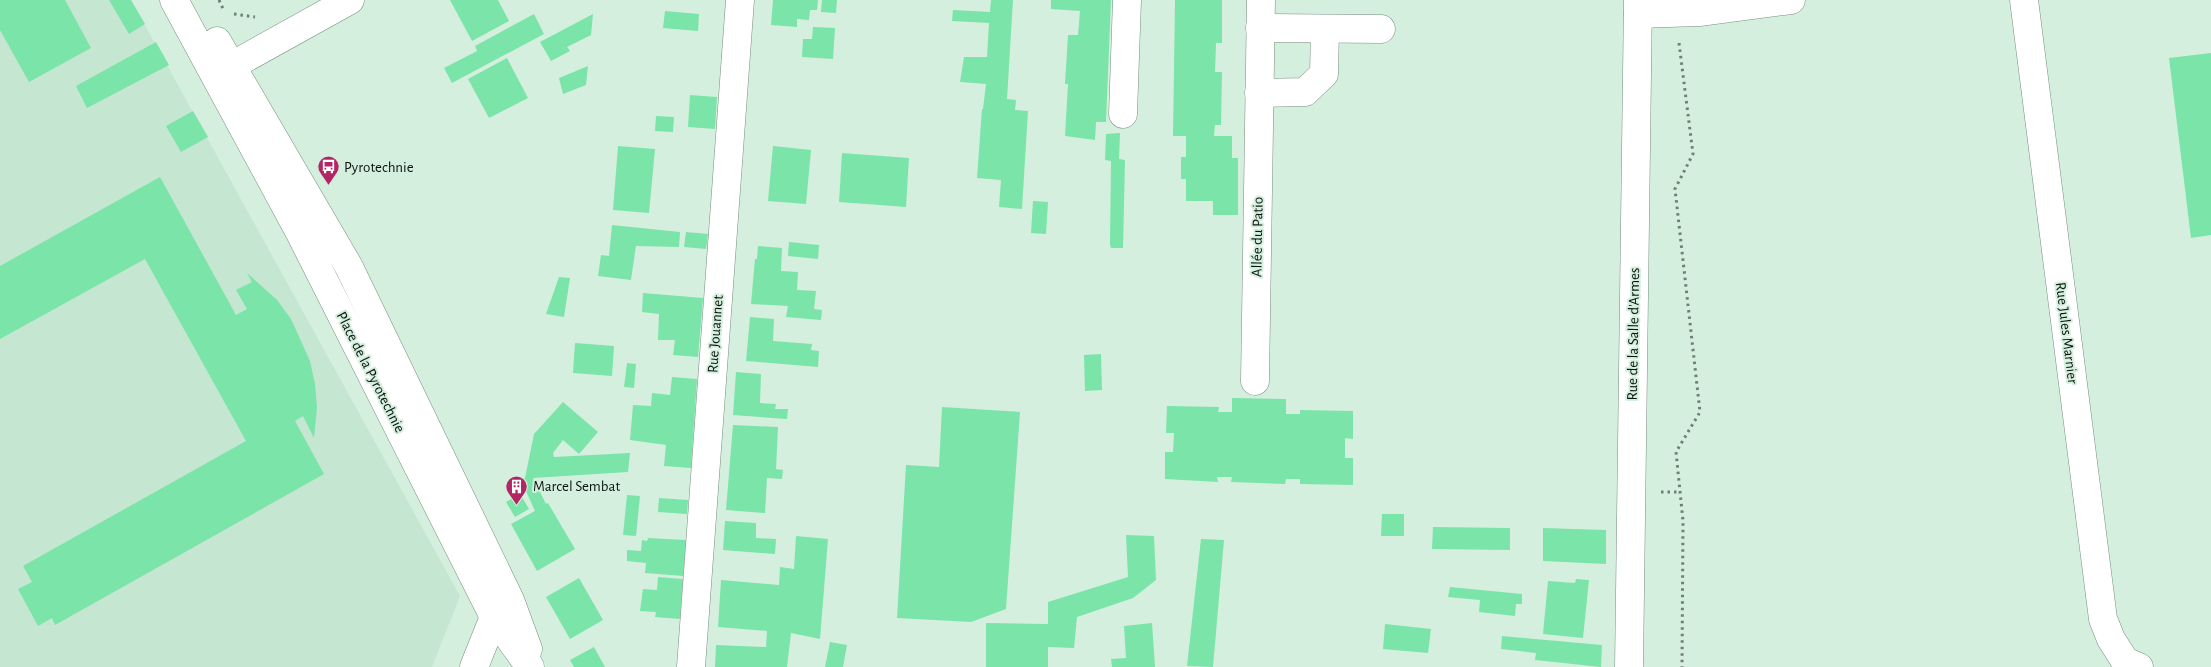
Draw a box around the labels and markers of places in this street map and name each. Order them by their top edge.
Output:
bus stop icon: Pyrotechnie [316,155,340,186]
place label: Pyrotechnie [344,160,414,175]
building icon: Marcel Sembat [505,474,529,505]
place label: Marcel Sembat [533,479,621,494]

